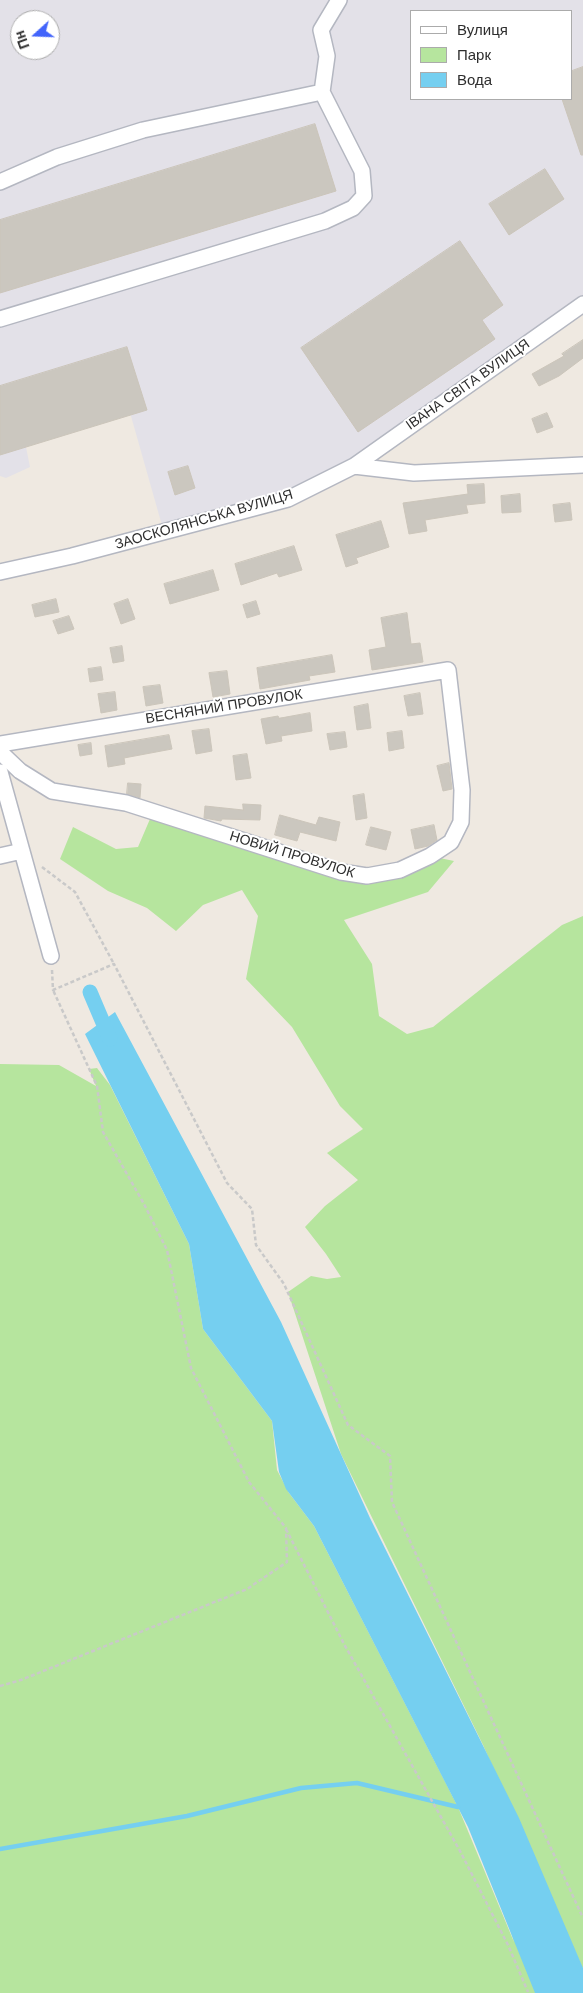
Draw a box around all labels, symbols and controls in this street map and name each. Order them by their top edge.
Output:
north arrow [10,10,60,60]
legend [410,10,573,100]
text: Вулиця [457,21,508,38]
text: Пн [11,28,33,51]
text: Парк [457,46,491,63]
text: Вода [457,71,492,88]
street label: ІВАНА СВІТА ВУЛИЦЯ [403,336,533,434]
street label: ЗАОСКОЛЯНСЬКА ВУЛИЦЯ [113,487,295,553]
street label: ВЕСНЯНИЙ ПРОВУЛОК [144,686,304,728]
street label: НОВИЙ ПРОВУЛОК [227,828,357,882]

